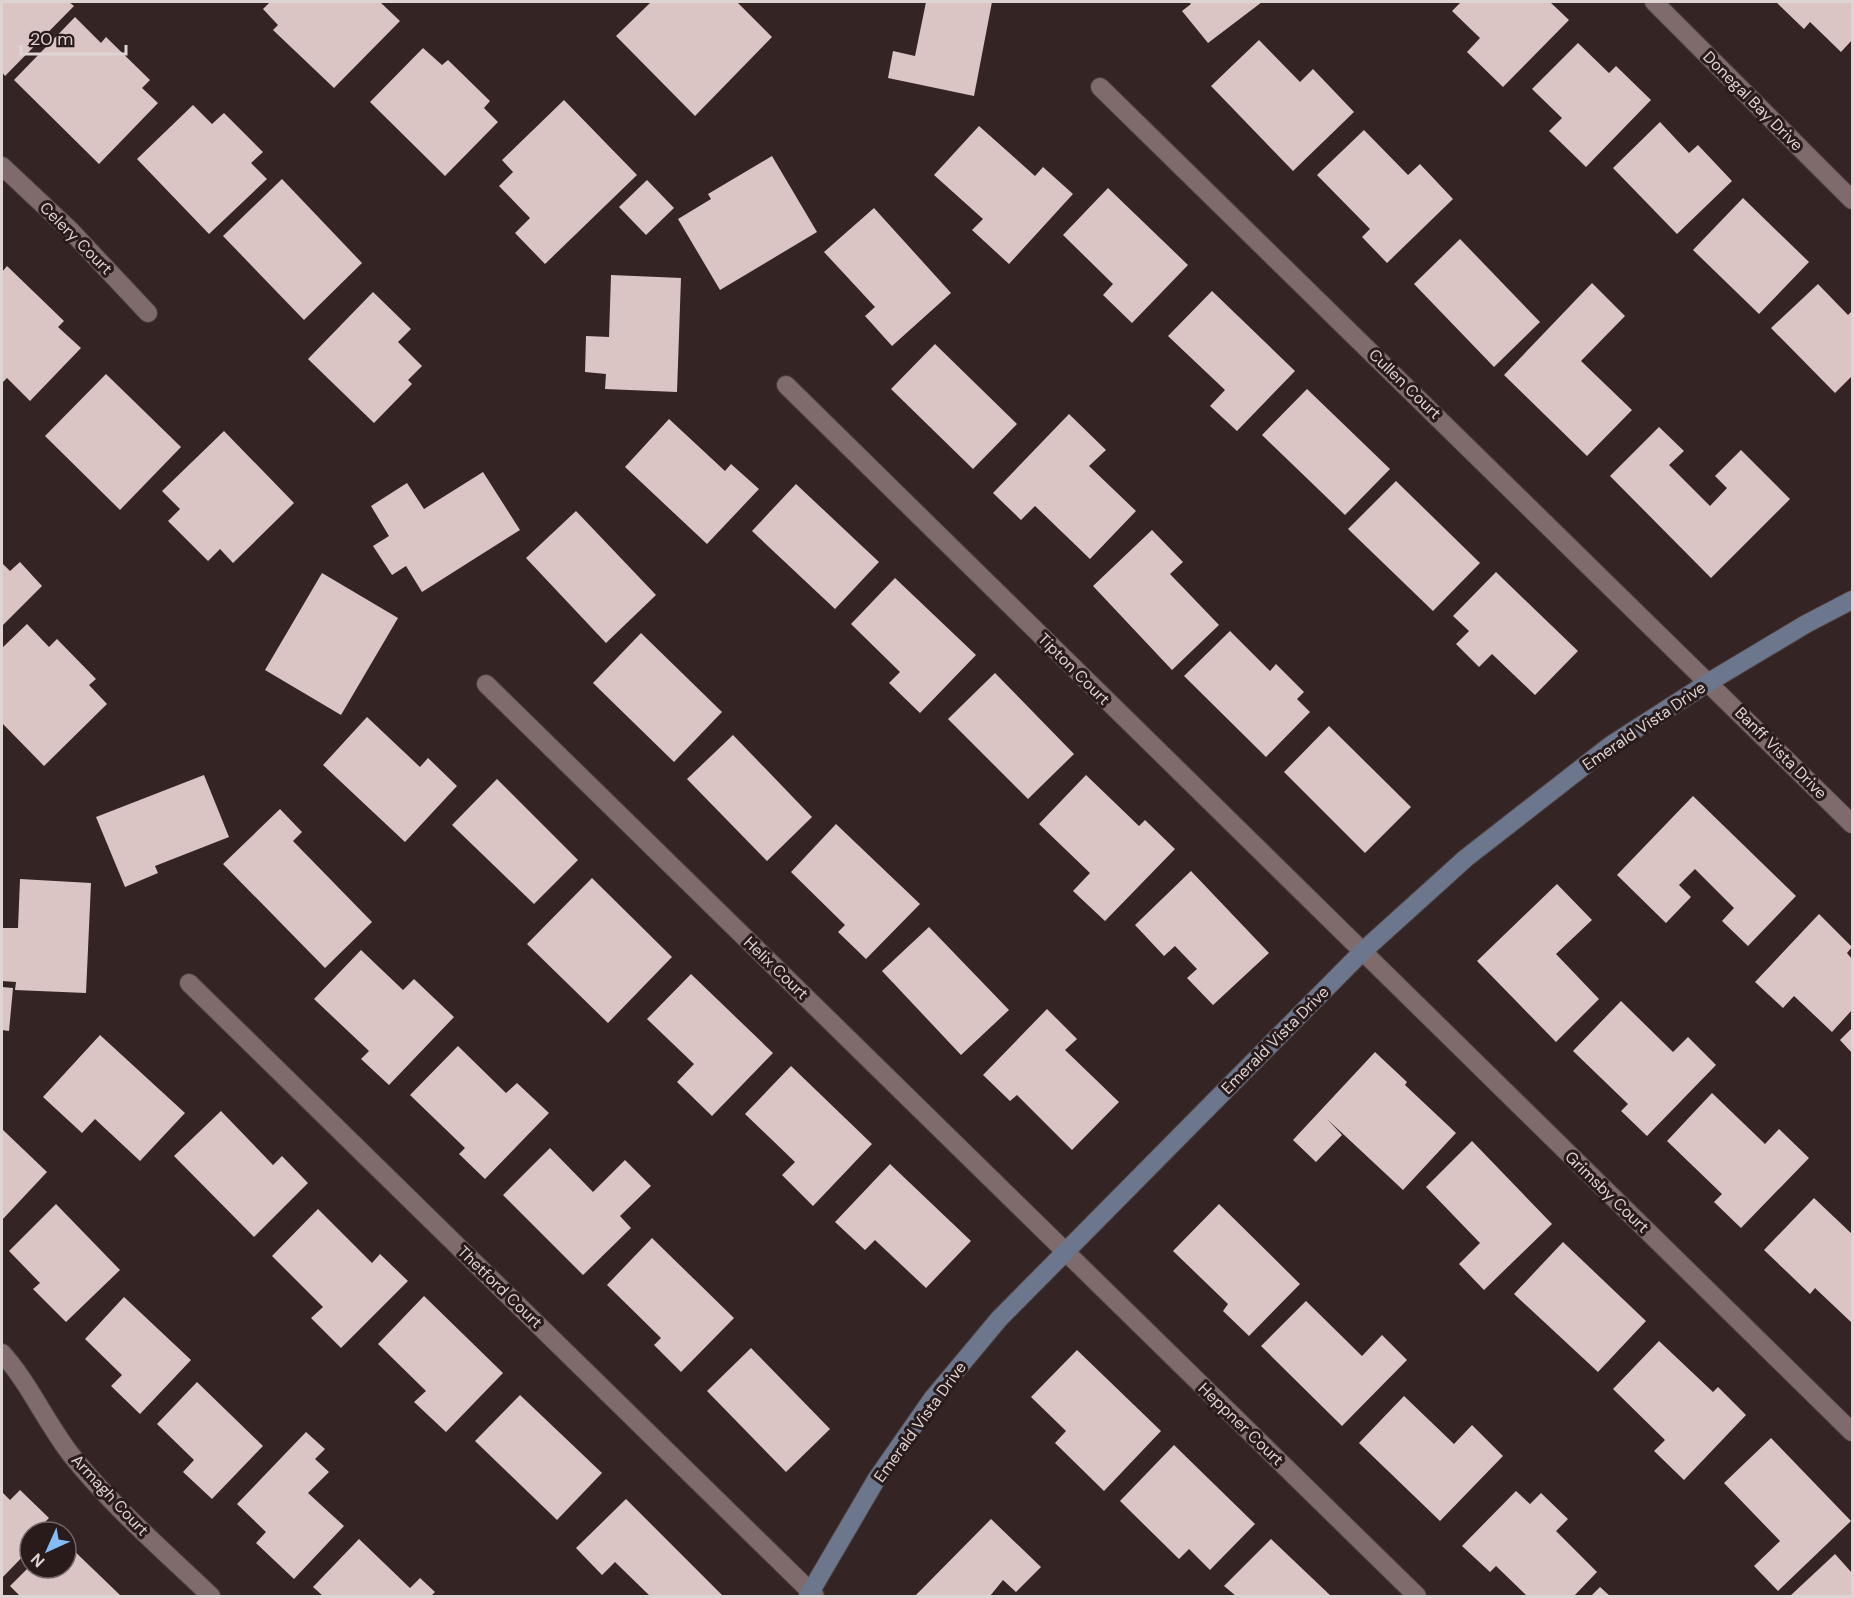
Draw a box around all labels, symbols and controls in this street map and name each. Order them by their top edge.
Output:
scale bar [21,18,126,56]
text: 20 m [30,27,73,51]
street label: Donegal Bay Drive [1698,46,1808,156]
street label: Celery Court [35,197,117,279]
street label: Cullen Court [1364,344,1446,424]
street label: Tipton Court [1033,628,1115,710]
street label: Emerald Vista Drive [1578,677,1710,775]
street label: Banff Vista Drive [1730,702,1832,804]
street label: Helix Court [739,932,813,1004]
street label: Emerald Vista Drive [1217,982,1333,1098]
street label: Grimsby Court [1560,1147,1654,1237]
street label: Thetford Court [453,1241,547,1333]
street label: Emerald Vista Drive [869,1357,971,1487]
street label: Heppner Court [1194,1378,1288,1470]
street label: Armagh Court [67,1450,153,1540]
north arrow [18,1520,78,1580]
text: N [26,1549,49,1572]

